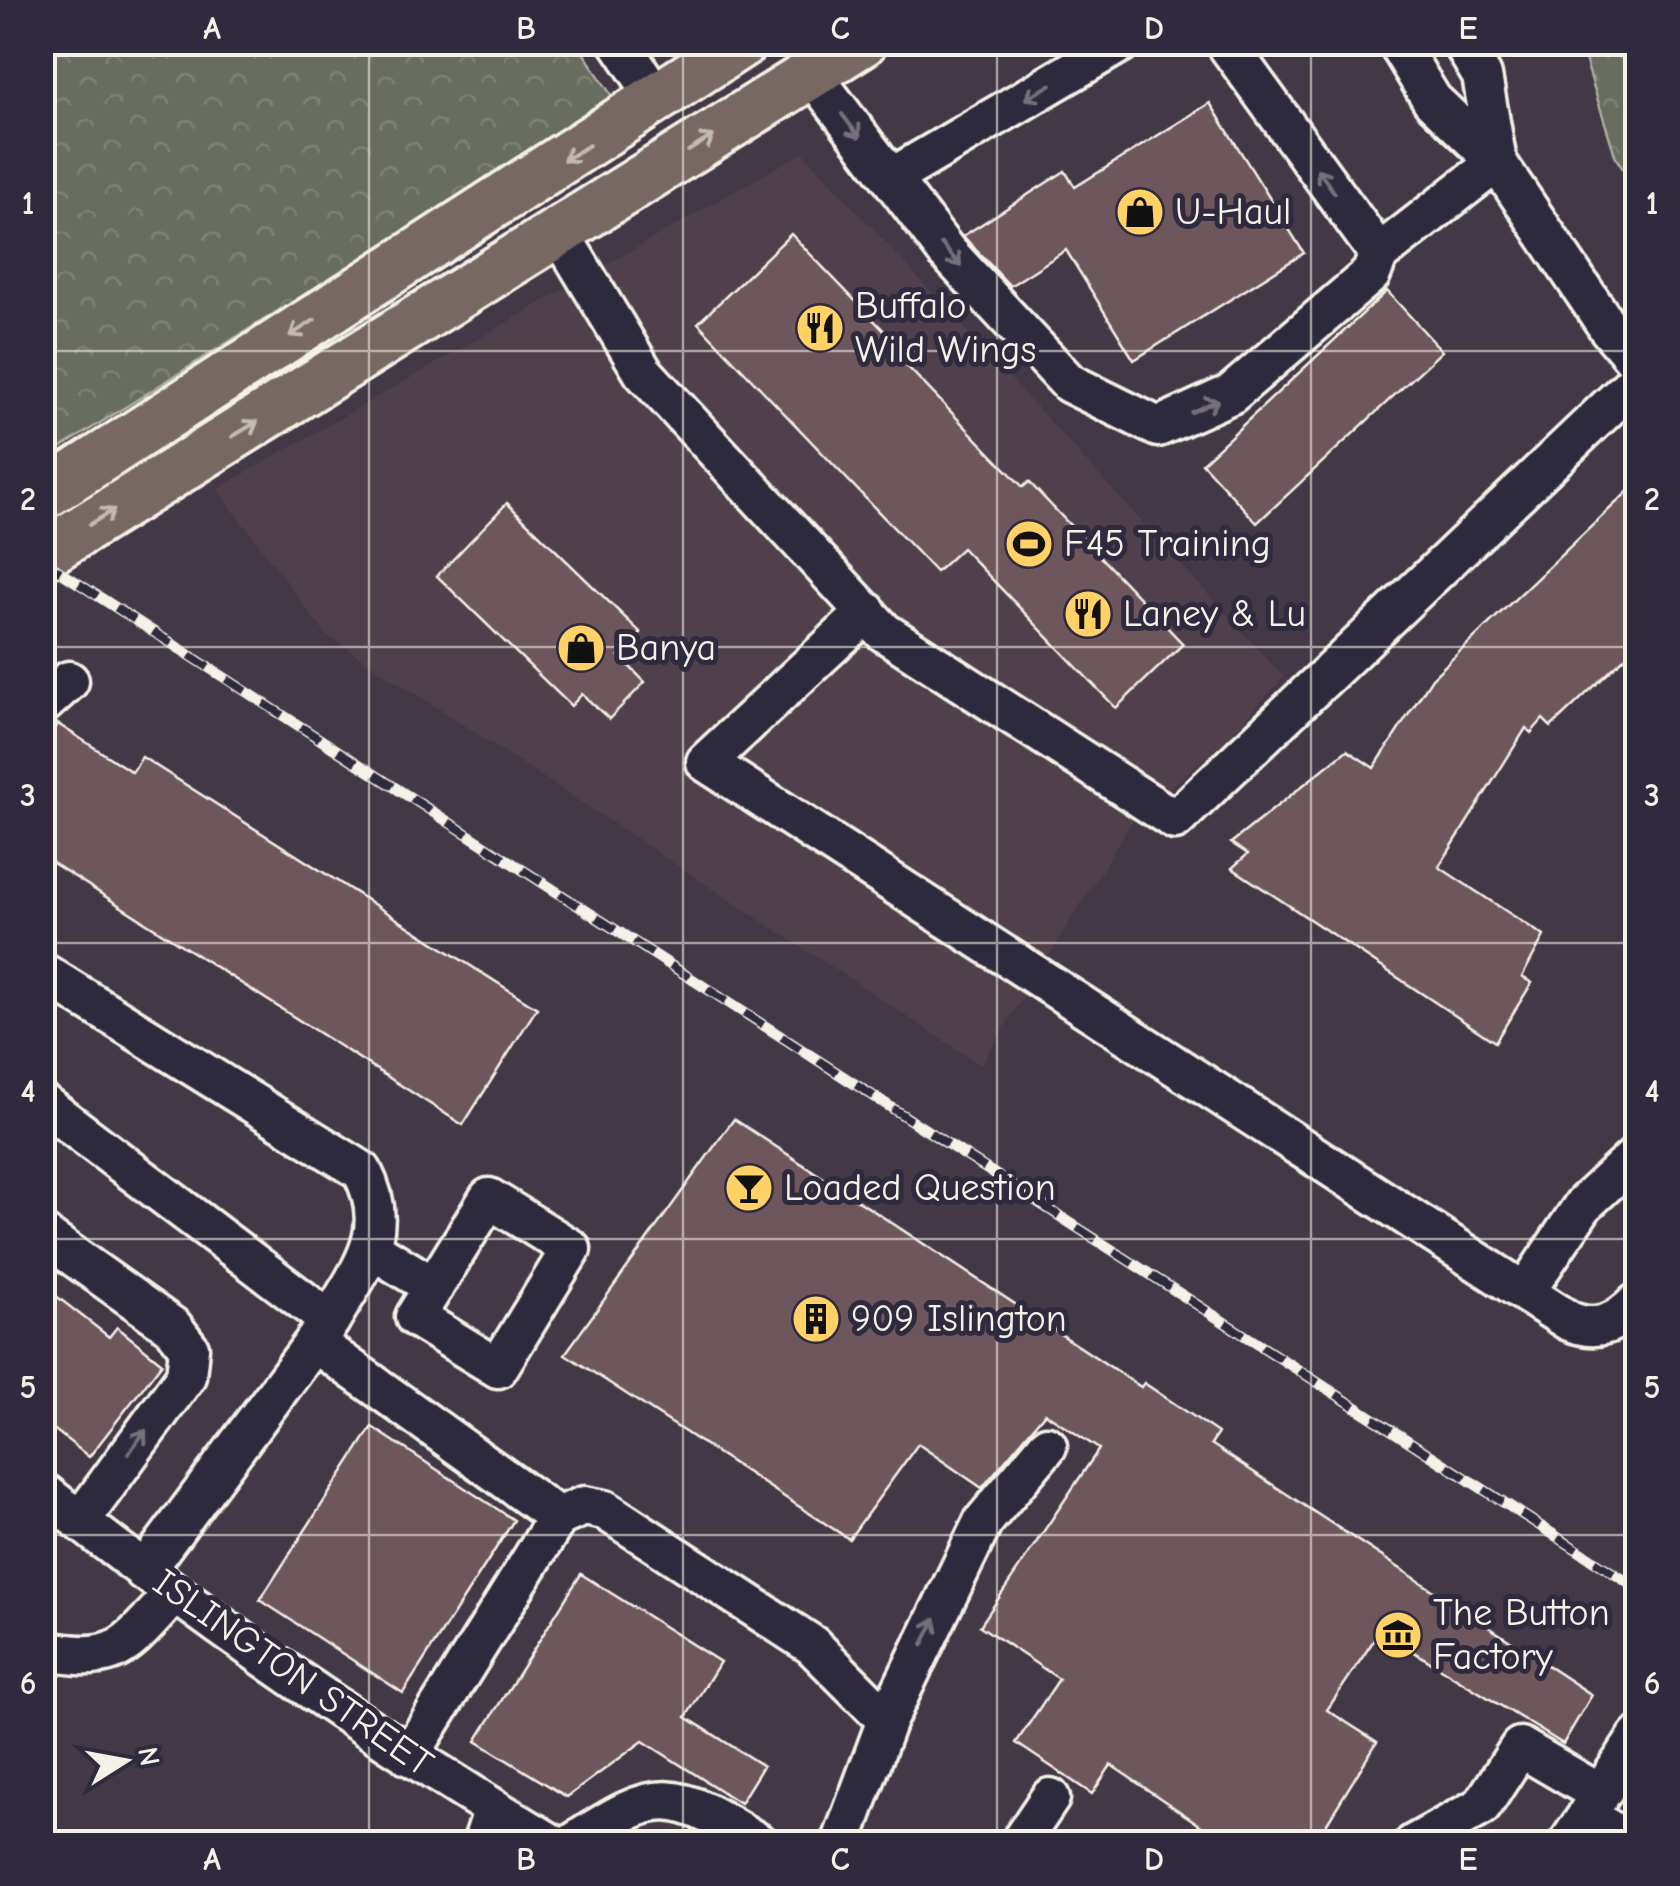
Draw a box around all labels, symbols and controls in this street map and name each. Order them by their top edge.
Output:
text: A [203,10,221,47]
text: B [516,10,536,47]
text: C [830,10,850,47]
text: D [1144,10,1164,47]
text: E [1459,10,1478,47]
one-way arrow [1024,82,1053,102]
one-way arrow [841,112,862,139]
one-way arrow [686,133,715,154]
one-way arrow [562,143,591,163]
one-way arrow [1315,168,1336,195]
text: 1 [22,185,34,222]
text: 1 [1646,185,1658,222]
shop icon: U-Haul [1114,186,1166,238]
place label: U-Haul [1175,190,1291,234]
one-way arrow [939,242,962,267]
place label: Buffalo Wild Wings [855,284,1036,372]
restaurant icon: Buffalo Wild Wings [794,302,846,354]
one-way arrow [288,317,317,338]
one-way arrow [1189,396,1220,414]
one-way arrow [230,419,259,439]
text: 2 [20,481,36,518]
text: 2 [1644,481,1660,518]
one-way arrow [87,507,116,527]
sports icon: F45 Training [1003,518,1055,570]
place label: F45 Training [1064,522,1271,566]
restaurant icon: Laney & Lu [1062,588,1114,640]
place label: Laney & Lu [1123,592,1306,636]
shop icon: Banya [555,622,607,674]
place label: Banya [616,626,716,670]
text: 3 [20,777,36,814]
text: 3 [1644,777,1660,814]
text: 4 [20,1073,36,1110]
text: 4 [1644,1073,1660,1110]
bar icon: Loaded Question [723,1162,775,1214]
place label: Loaded Question [784,1166,1056,1210]
building icon: 909 Islington [790,1293,842,1345]
place label: 909 Islington [851,1297,1067,1341]
text: 5 [20,1369,37,1406]
text: 5 [1644,1369,1661,1406]
one-way arrow [127,1429,148,1457]
street label: ISLINGTON STREET [144,1559,442,1787]
place label: The Button Factory [1433,1591,1610,1679]
museum icon: The Button Factory [1372,1609,1424,1661]
one-way arrow [921,1618,940,1648]
text: 6 [20,1665,36,1702]
text: 6 [1644,1665,1660,1702]
north arrow [75,1711,175,1811]
text: A [203,1841,221,1878]
text: B [516,1841,536,1878]
text: C [830,1841,850,1878]
text: D [1144,1841,1164,1878]
text: E [1459,1841,1478,1878]

